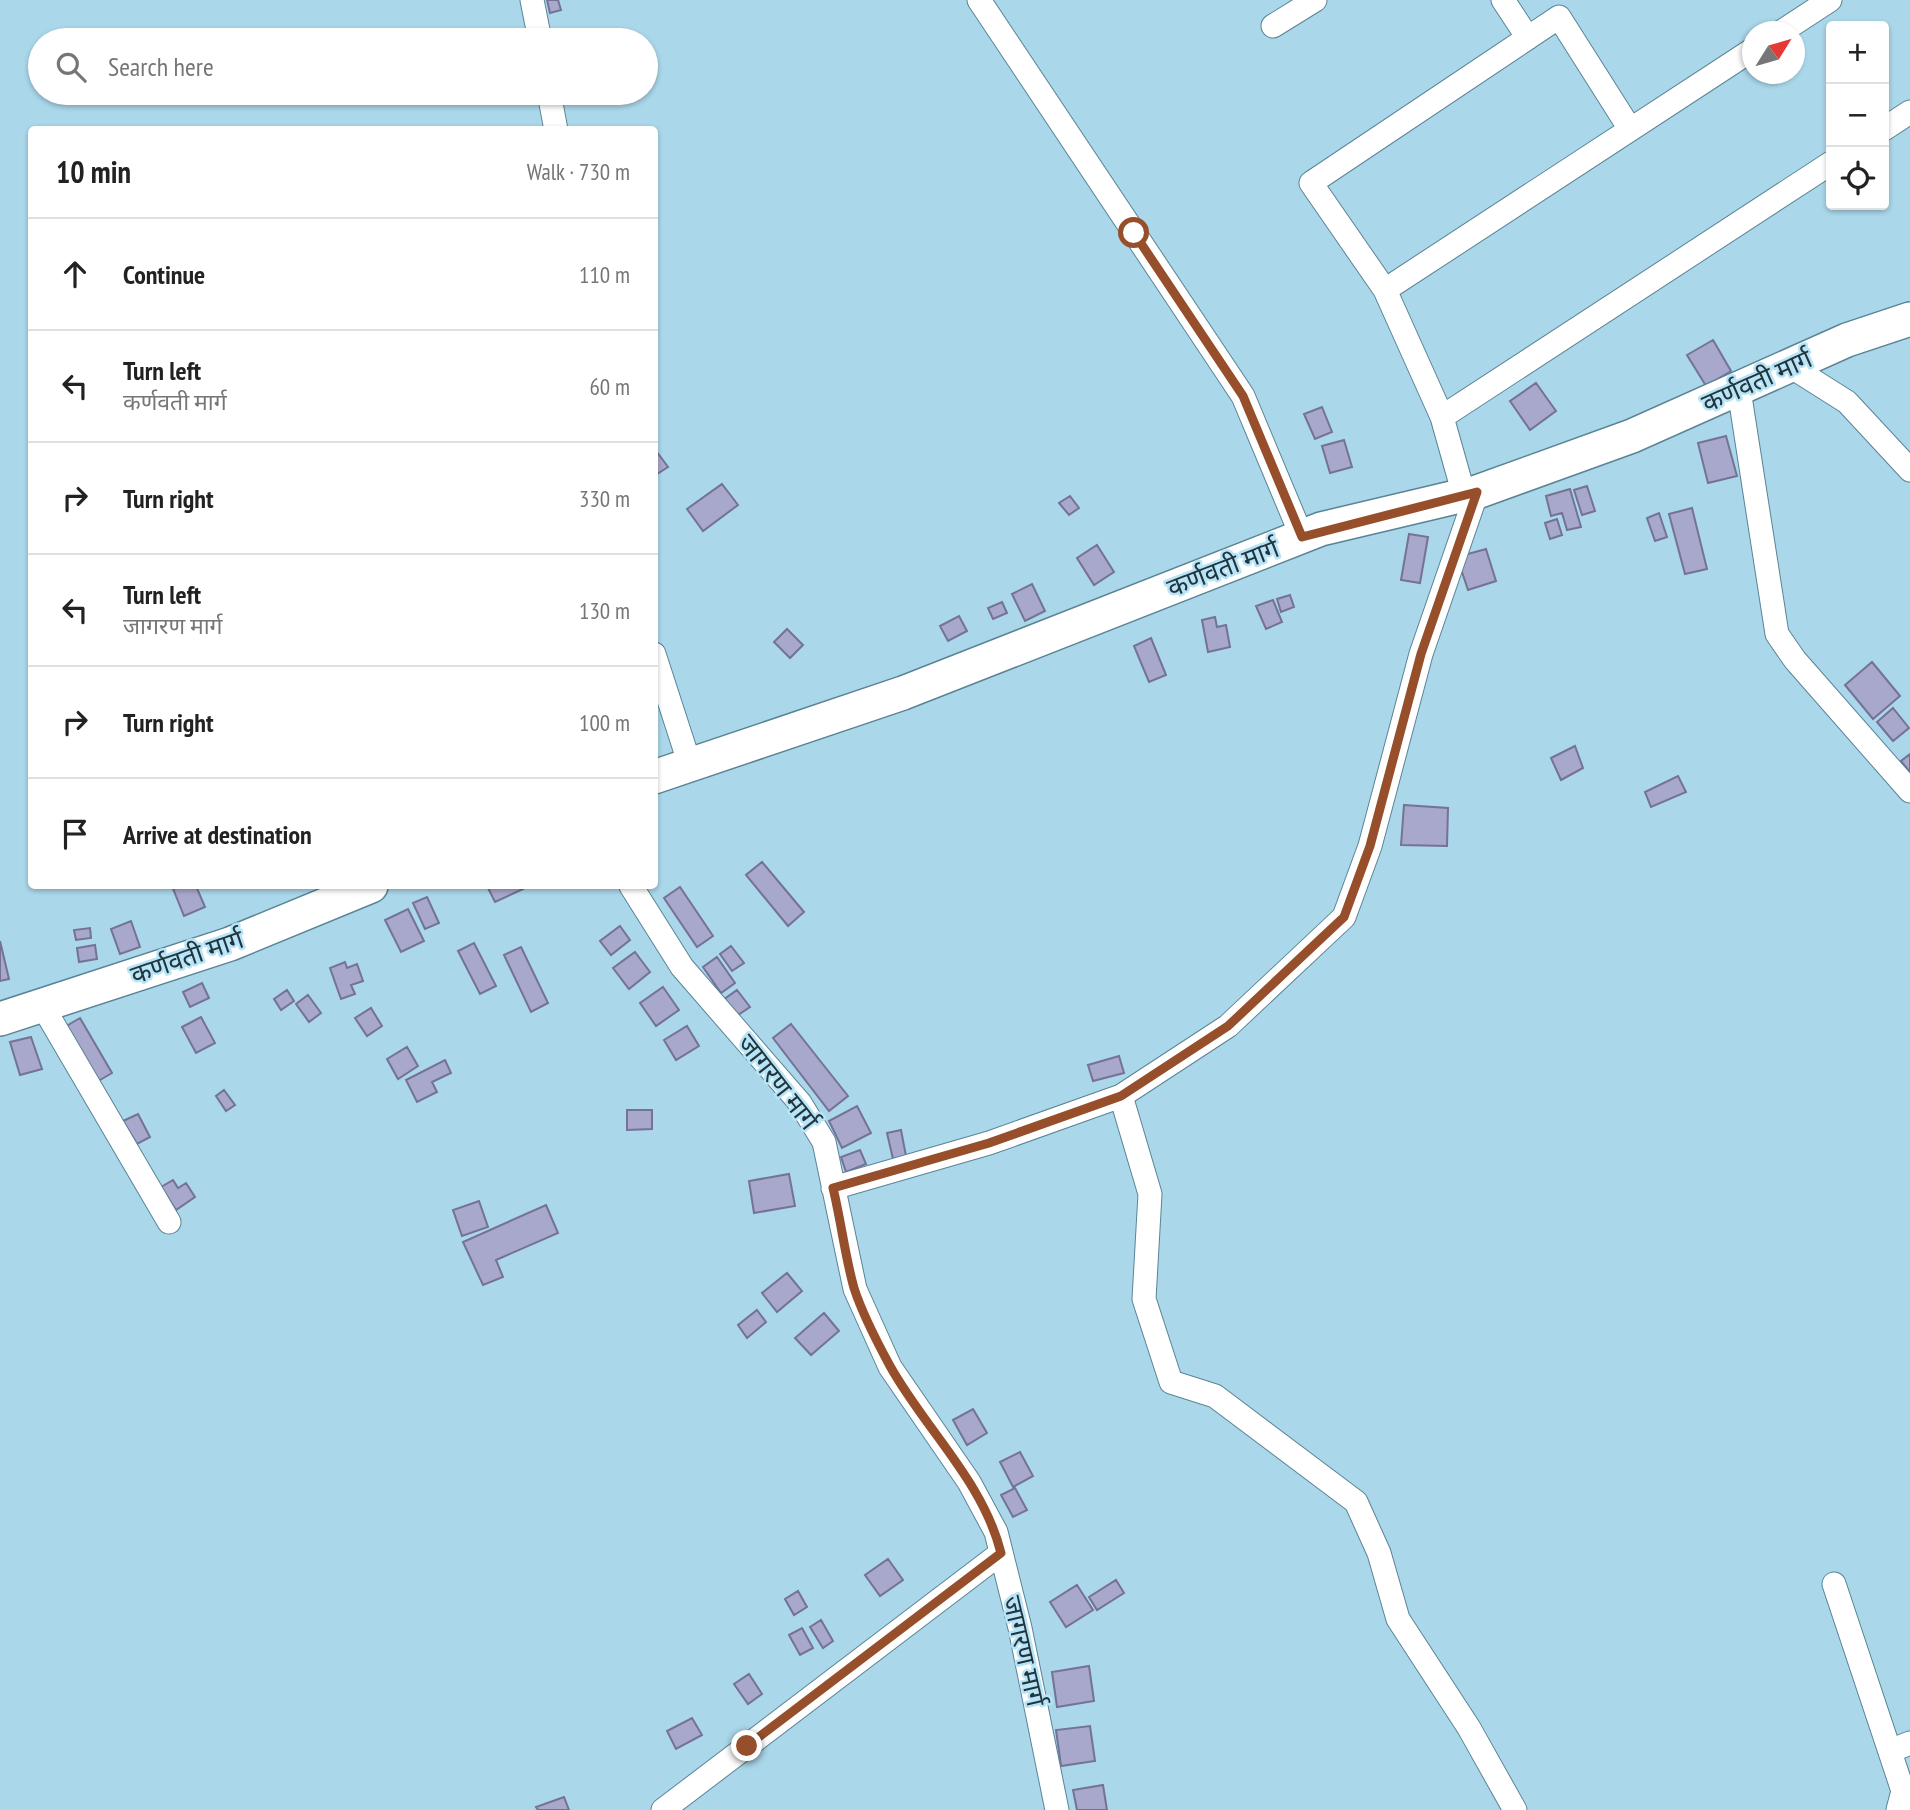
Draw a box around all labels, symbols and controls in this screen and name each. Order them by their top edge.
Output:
north arrow [1742,21,1805,84]
map controls [1826,21,1889,210]
button: + [1826,21,1889,84]
search box [28,28,658,105]
icon: search [52,48,90,86]
text: Search here [108,50,214,83]
button: − [1826,84,1889,147]
button: locate [1826,147,1889,210]
text: 10 min [56,152,131,191]
text: Walk · 730 m [527,157,630,186]
route start [1118,217,1149,248]
icon: ahead [56,255,94,293]
text: Continue [123,258,205,291]
text: 110 m [579,260,630,289]
street label: कर्णवती मार्ग [1697,341,1818,419]
text: Turn left [123,354,201,387]
icon: left [56,367,94,405]
text: 60 m [589,372,630,401]
text: कर्णवती मार्ग [123,387,227,416]
icon: right [56,479,94,517]
text: Turn right [123,482,214,515]
text: 330 m [579,484,630,513]
street label: कर्णवती मार्ग [1162,531,1284,604]
text: Turn left [123,578,201,611]
icon: left [56,591,94,629]
text: 130 m [579,596,630,625]
text: जागरण मार्ग [123,611,223,640]
icon: right [56,703,94,741]
text: Turn right [123,706,214,739]
text: 100 m [579,708,630,737]
icon: arrive [56,815,94,853]
text: Arrive at destination [123,818,312,851]
street label: कर्णवती मार्ग [126,922,249,991]
street label: जागरण मार्ग [731,1027,827,1137]
street label: जागरण मार्ग [996,1592,1053,1710]
route end [731,1730,762,1761]

